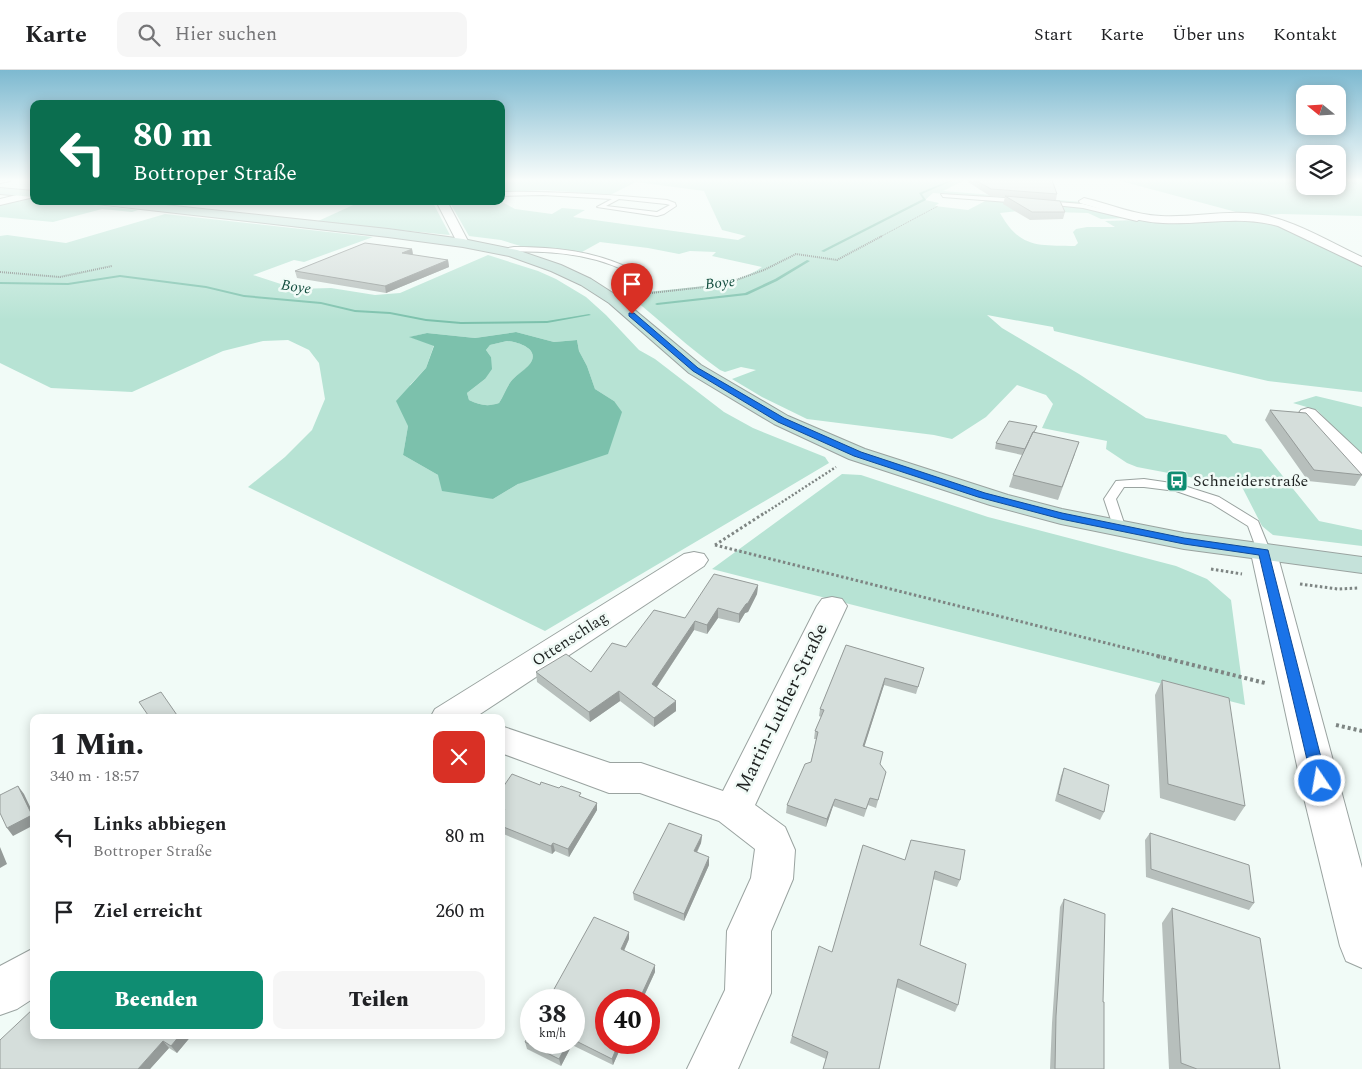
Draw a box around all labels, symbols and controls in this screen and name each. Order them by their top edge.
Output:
search box [117,12,467,57]
text: Karte [25,17,87,53]
text: Hier suchen [175,20,277,49]
icon: search [135,21,163,49]
text: Start [1034,21,1072,48]
text: Karte [1100,21,1144,48]
text: Über uns [1172,21,1245,48]
text: Kontakt [1273,21,1337,48]
north arrow [1296,85,1346,135]
map controls [1296,85,1346,195]
text: 80 m [133,109,213,162]
icon: left [50,120,115,185]
button: layers [1296,145,1346,195]
text: Bottroper Straße [133,157,297,190]
pin [611,263,653,314]
icon: arrive [618,270,646,298]
water label: Boye [704,270,737,296]
water label: Boye [279,274,313,301]
bus stop icon: Schneiderstraße [1165,469,1189,493]
place label: Schneiderstraße [1193,469,1308,493]
street label: Ottenschlag [527,605,613,673]
street label: Martin-Luther-Straße [728,619,836,797]
text: 1 Min. [50,722,144,768]
button: close [433,731,485,783]
position arrow [1293,754,1345,806]
text: 340 m · 18:57 [50,764,140,788]
text: Links abbiegen [93,810,227,839]
text: 80 m [445,822,485,851]
icon: left [50,823,78,851]
text: Bottroper Straße [93,839,212,863]
text: Ziel erreicht [93,897,203,926]
text: 260 m [435,897,485,926]
icon: arrive [50,898,78,926]
button: Beenden [50,971,263,1029]
button: Teilen [273,971,485,1029]
speed limit sign: 40 [595,989,660,1054]
text: 38 [538,996,567,1034]
text: km/h [539,1024,566,1043]

